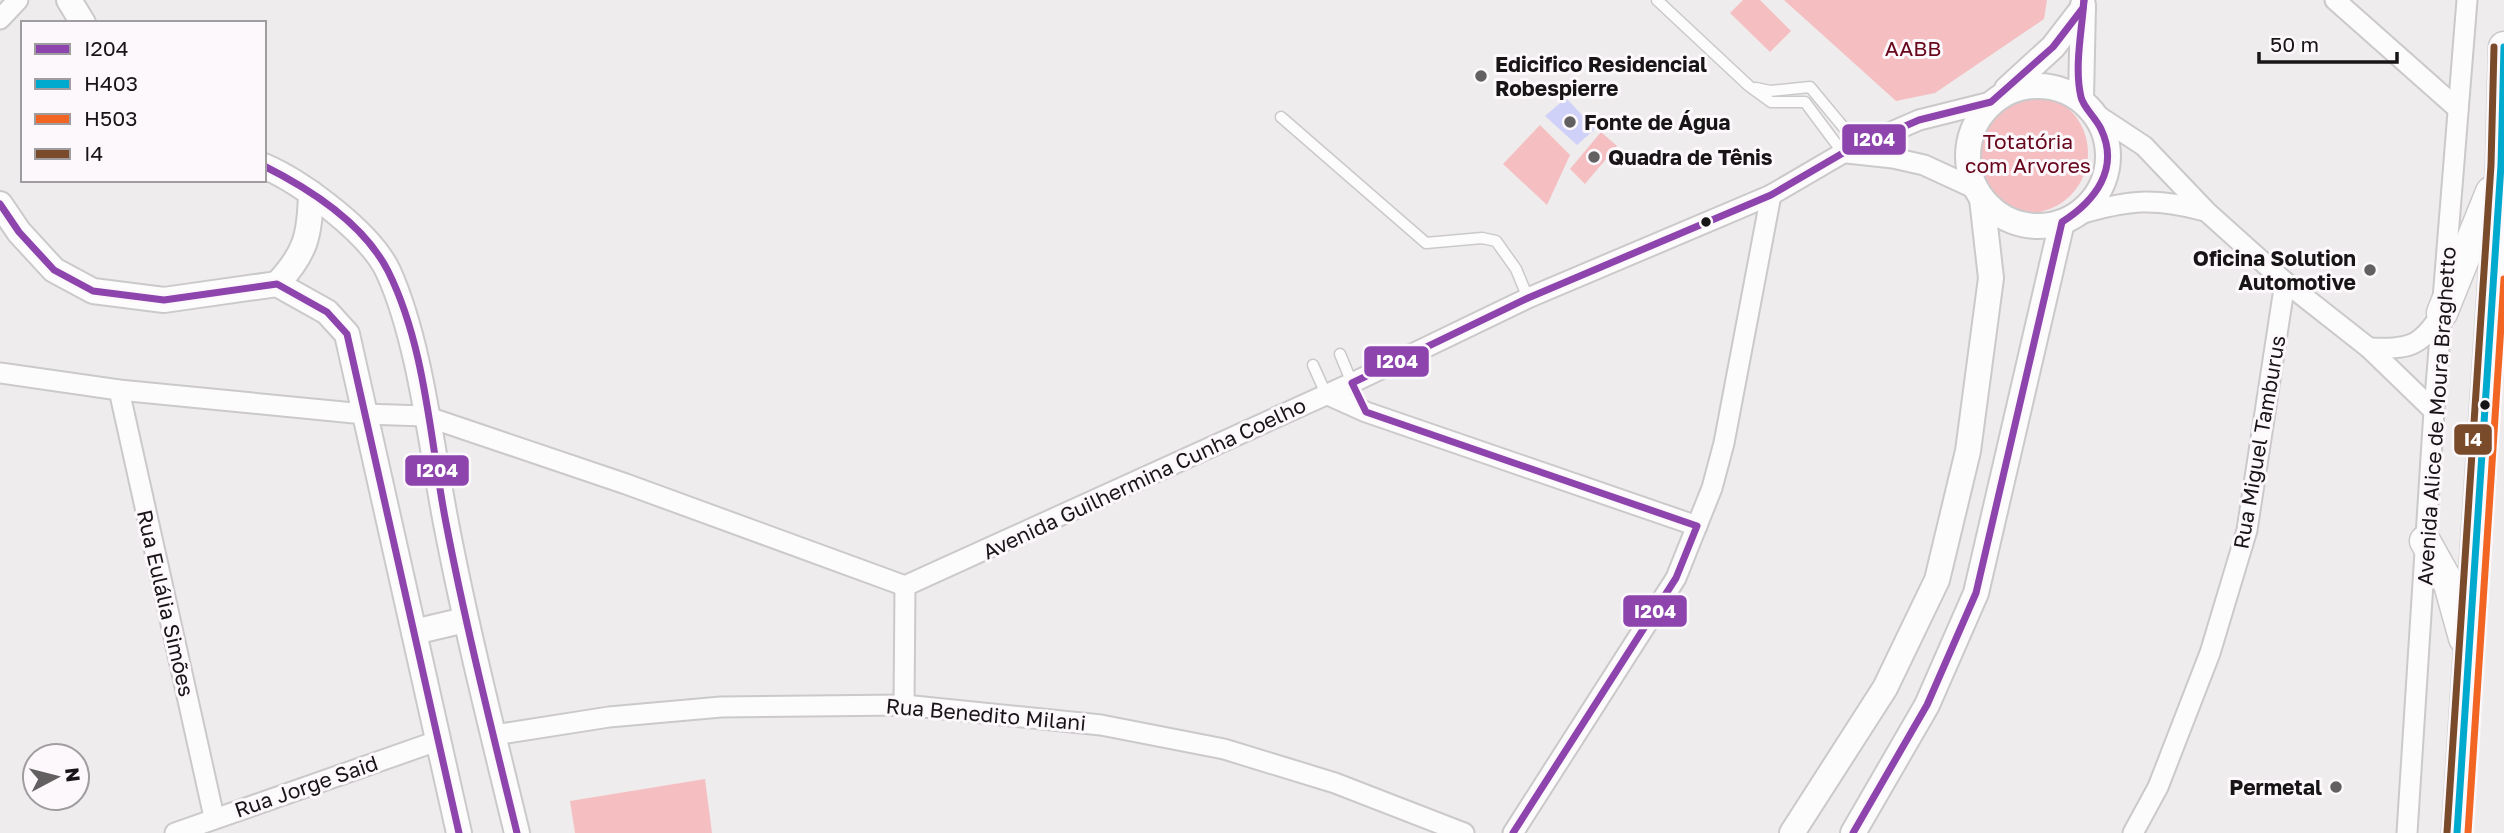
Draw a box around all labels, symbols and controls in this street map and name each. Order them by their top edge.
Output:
legend [21,21,266,182]
scale bar [2259,21,2397,65]
text: 50 m [2270,31,2319,57]
text: I204 [84,35,129,61]
park label: AABB [1885,35,1941,61]
place label: Edicifico Residencial Robespierre [1495,51,1707,101]
marker: Edicifico Residencial Robespierre [1473,68,1489,84]
text: H403 [84,70,138,96]
text: H503 [84,105,137,131]
place label: Fonte de Água [1584,109,1730,135]
marker: Fonte de Água [1562,114,1578,130]
line badge: I204 [1841,123,1907,156]
text: I204 [1853,127,1895,150]
park label: Totatória com Arvores [1965,128,2091,178]
text: I4 [84,140,103,166]
place label: Quadra de Tênis [1608,144,1773,170]
marker: Quadra de Tênis [1586,149,1602,165]
unlabelled marker [1699,215,1713,229]
place label: Oficina Solution Automotive [2193,245,2356,295]
street label: Avenida Alice de Moura Braghetto [2411,246,2461,586]
marker: Oficina Solution Automotive [2362,262,2378,278]
street label: Rua Miguel Tamburus [2227,333,2291,551]
line badge: I204 [1363,345,1430,378]
text: I204 [1376,349,1418,372]
street label: Avenida Guilhermina Cunha Coelho [978,392,1310,564]
unlabelled marker [2478,398,2492,412]
line badge: I4 [2453,423,2493,456]
text: I4 [2464,427,2482,450]
line badge: I204 [404,454,470,487]
text: I204 [416,458,458,481]
street label: Rua Eulália Simões [132,507,200,699]
line badge: I204 [1622,594,1688,628]
text: I204 [1634,599,1676,622]
street label: Rua Benedito Milani [885,692,1087,736]
north arrow [21,742,91,812]
street label: Rua Jorge Said [231,749,381,823]
text: N [61,766,86,783]
place label: Permetal [2229,774,2322,800]
marker: Permetal [2328,779,2344,795]

